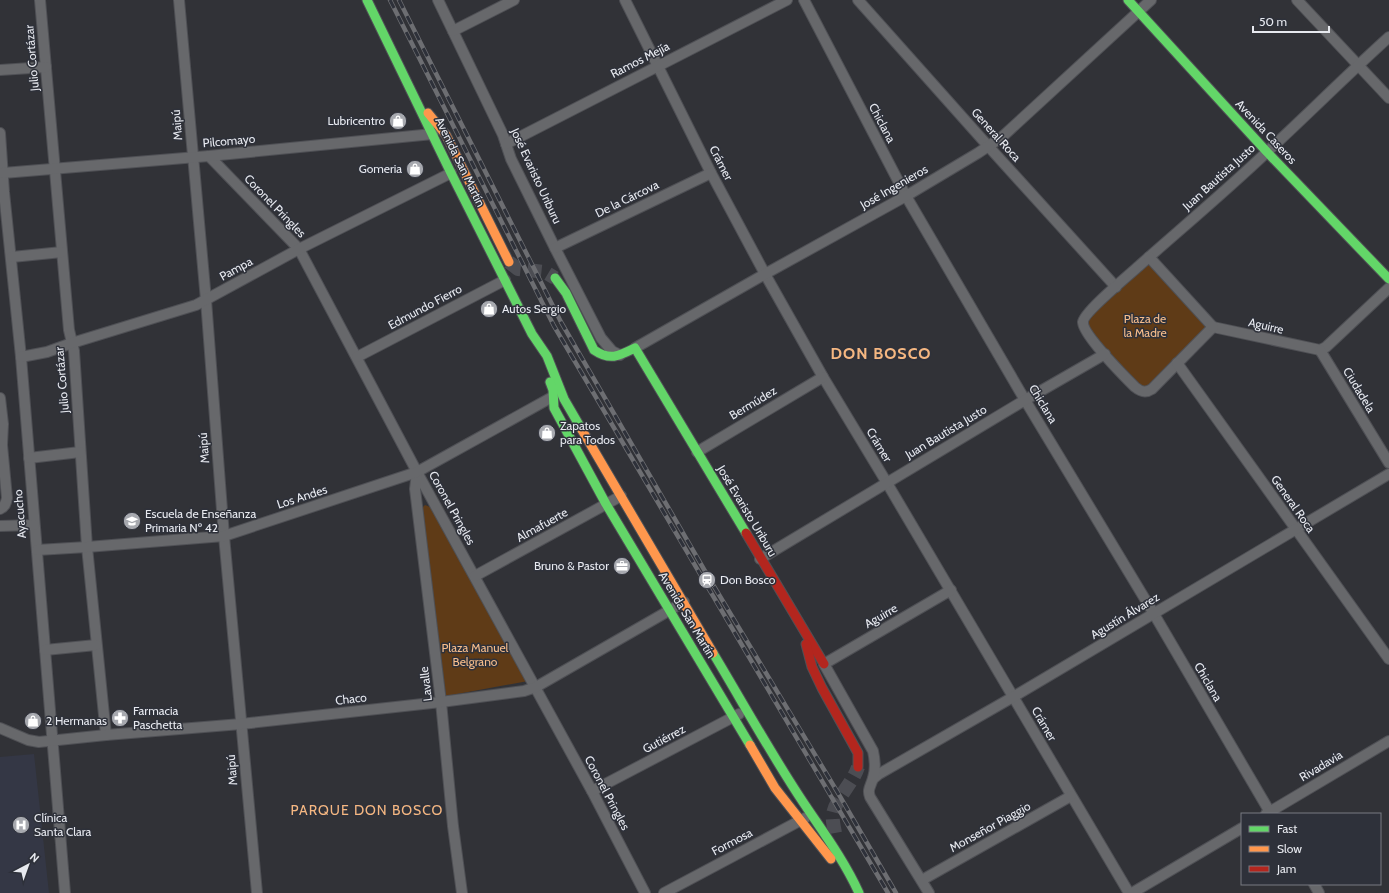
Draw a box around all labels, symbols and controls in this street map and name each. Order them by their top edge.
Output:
scale bar [1253,8,1329,34]
text: 50 m [1259,14,1287,29]
street label: Julio Cortázar [21,24,42,93]
street label: Ramos Mejía [608,38,672,81]
street label: Avenida Caseros [1233,96,1300,167]
street label: Chiclana [866,100,899,145]
street label: General Roca [968,105,1024,165]
street label: Maipú [168,109,185,141]
shop icon: Lubricentro [388,111,408,131]
place label: Lubricentro [327,113,385,128]
street label: Avenida San Martín [432,114,489,209]
street label: José Evaristo Uriburu [507,125,565,226]
street label: Pilcomayo [202,131,256,150]
street label: Juan Bautista Justo [1179,140,1258,214]
street label: Crámer [706,143,737,183]
shop icon: Gomeria [405,159,425,179]
place label: Gomeria [359,161,402,176]
street label: José Ingenieros [856,161,930,212]
street label: Coronel Pringles [241,171,309,240]
street label: De la Cárcova [592,177,661,220]
street label: Pampa [217,253,255,284]
street label: Edmundo Fierro [385,281,465,332]
shop icon: Autos Sergio [479,299,499,319]
place label: Autos Sergio [502,301,566,316]
park label: Plaza de la Madre [1123,311,1167,340]
street label: Aguirre [1247,314,1285,337]
district label: DON BOSCO [831,344,931,363]
street label: Julio Cortázar [51,346,72,415]
street label: Ciudadela [1340,364,1379,415]
street label: Chiclana [1026,381,1061,426]
street label: Bermúdez [726,382,779,422]
street label: Juan Bautista Justo [901,401,990,462]
place label: Zapatos para Todos [560,418,615,447]
shop icon: Zapatos para Todos [537,423,557,443]
street label: Crámer [863,425,896,465]
street label: Maipú [195,432,212,464]
street label: José Evaristo Uriburu [714,462,781,559]
street label: Coronel Pringles [426,468,479,547]
street label: General Roca [1268,472,1319,536]
street label: Los Andes [275,481,329,512]
street label: Ayacucho [10,489,29,539]
street label: Almafuerte [513,504,570,545]
place label: Escuela de Enseñanza Primaria Nº 42 [145,506,256,535]
school or university icon: Escuela de Enseñanza Primaria Nº 42 [122,511,142,531]
office icon: Bruno & Pastor [612,556,632,576]
place label: Bruno & Pastor [534,558,609,573]
street label: Avenida San Martín [656,569,719,661]
station icon: Don Bosco [697,570,717,590]
place label: Don Bosco [720,572,776,587]
street label: Agustín Álvarez [1088,589,1162,642]
street label: Aguirre [862,600,900,631]
park label: Plaza Manuel Belgrano [442,640,509,669]
street label: Chiclana [1191,659,1226,704]
street label: Lavalle [416,666,435,702]
street label: Chaco [334,689,368,708]
place label: Farmacia Paschetta [133,703,183,732]
street label: Crámer [1029,704,1060,744]
pharmacy icon: Farmacia Paschetta [110,708,130,728]
shop icon: 2 Hermanas [23,711,43,731]
place label: 2 Hermanas [46,713,107,728]
street label: Gutiérrez [640,721,688,756]
street label: Rivadavia [1296,747,1345,784]
street label: Coronel Pringles [582,753,633,833]
street label: Maipú [223,754,240,786]
street label: Monseñor Piaggio [947,798,1033,855]
district label: PARQUE DON BOSCO [291,801,443,819]
place label: Clínica Santa Clara [34,810,92,839]
legend [1241,813,1381,885]
hospital icon: Clínica Santa Clara [11,815,31,835]
text: Fast [1277,821,1297,836]
street label: Formosa [709,824,755,859]
text: Slow [1277,841,1302,856]
north arrow [8,845,48,885]
text: N [27,850,42,865]
text: Jam [1276,861,1296,876]

